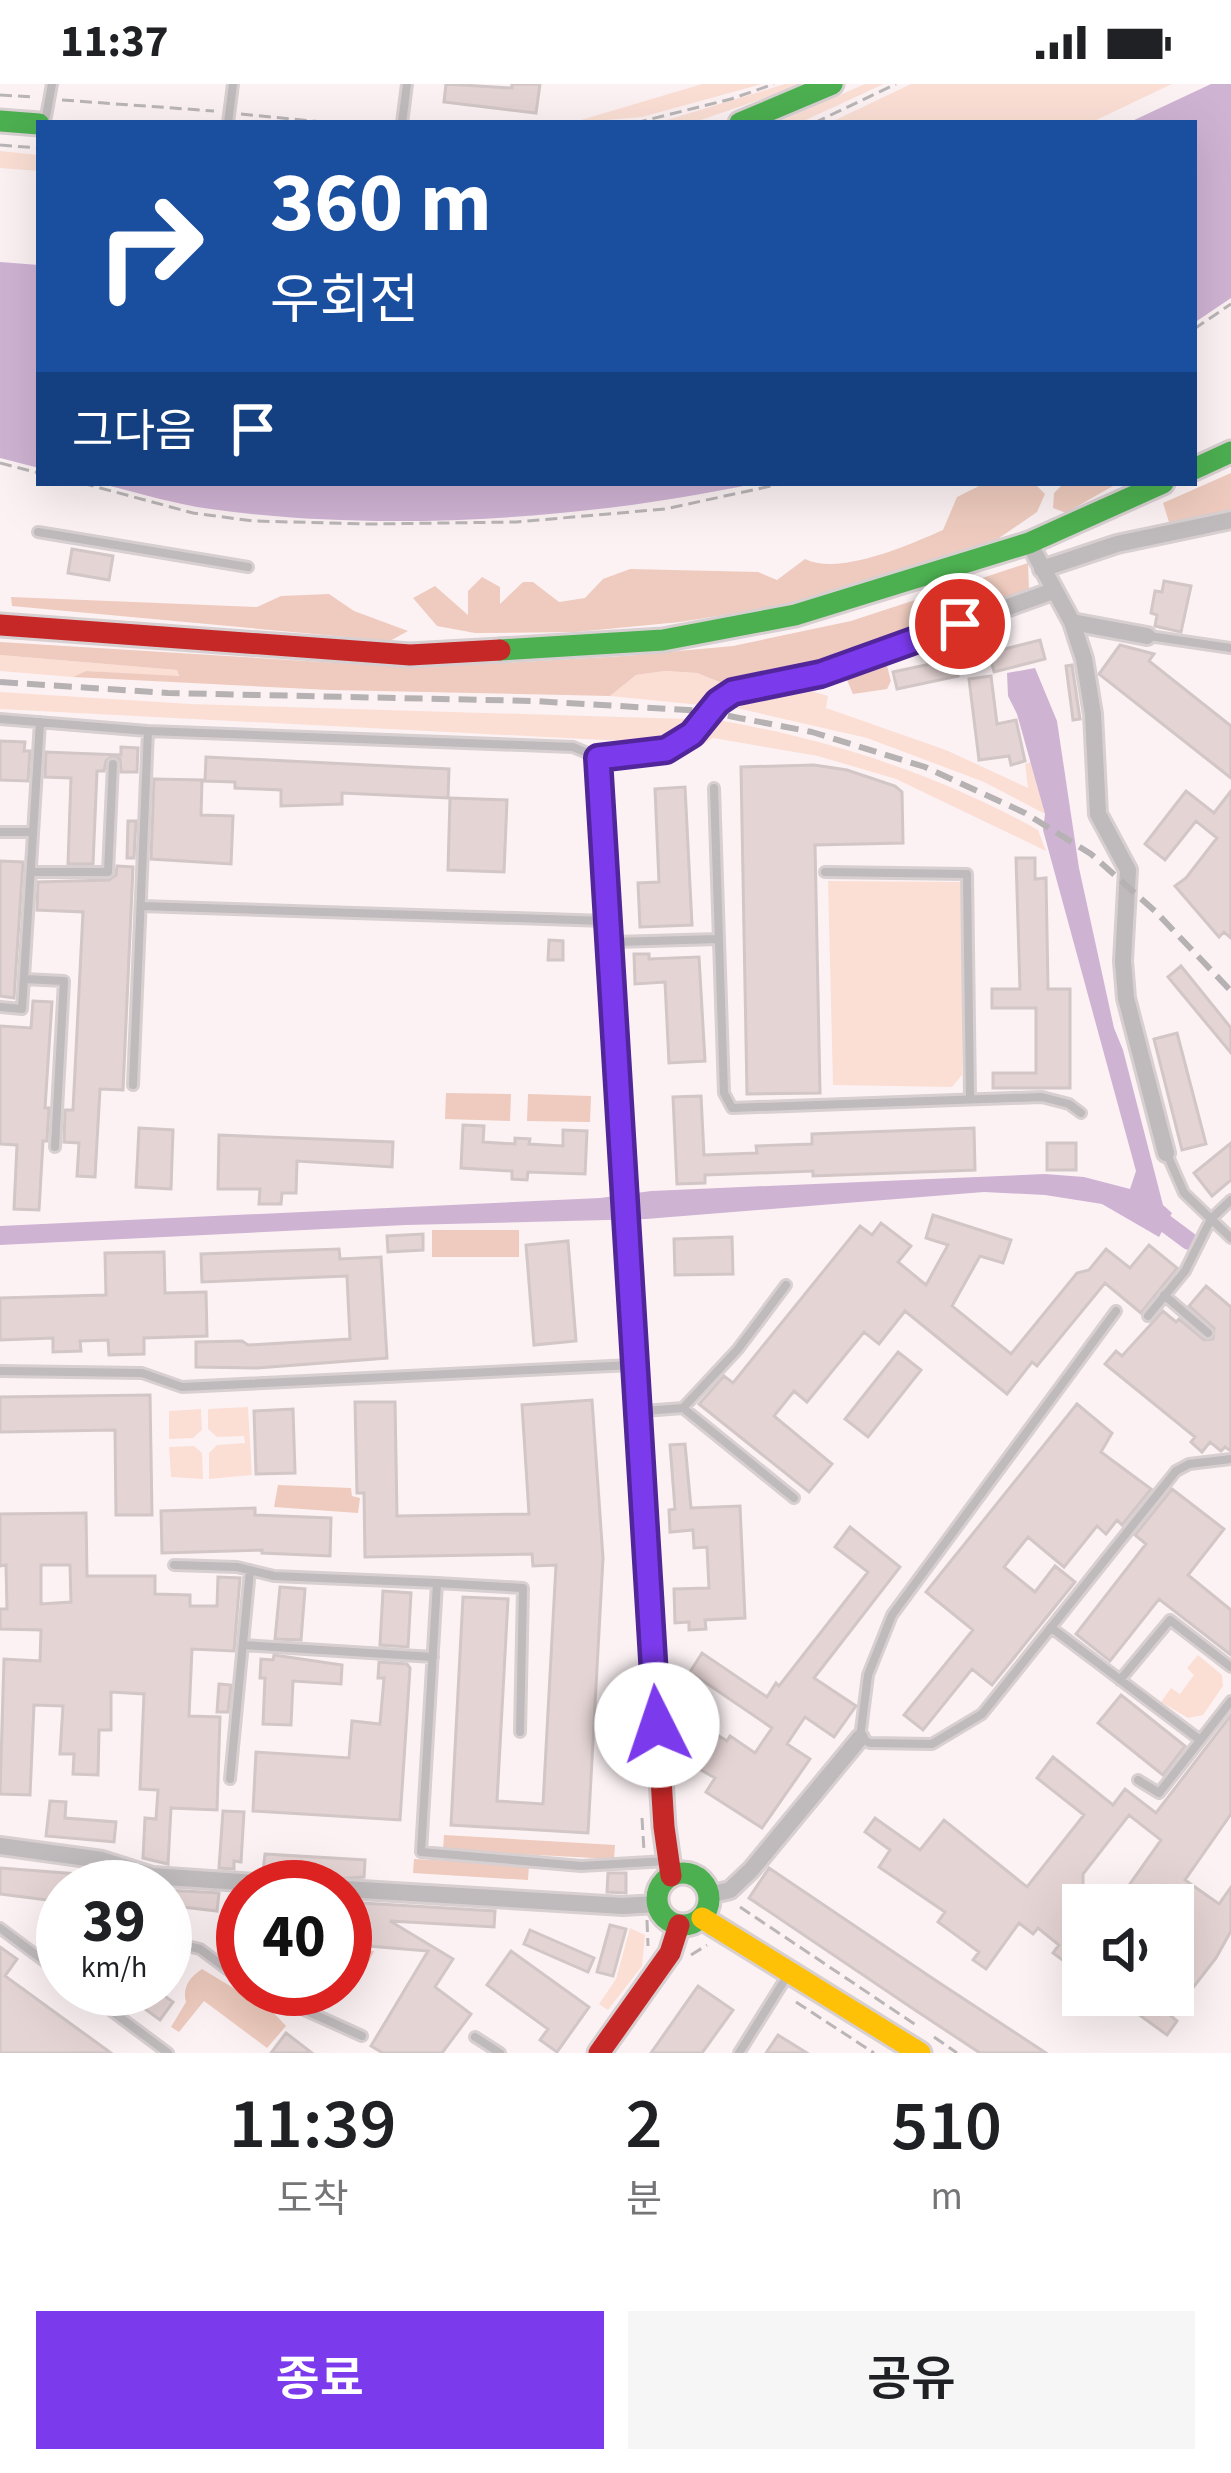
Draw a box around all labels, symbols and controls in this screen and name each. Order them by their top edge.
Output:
text: 11:37 [60,10,169,74]
text: 360 m [270,144,492,264]
icon: right [72,168,228,324]
text: 우회전 [270,263,419,340]
icon: arrive [220,396,286,462]
text: 그다음 [72,400,196,464]
pin [909,573,1011,675]
icon: arrive [927,591,993,657]
position arrow [594,1662,720,1788]
speed limit sign: 40 [216,1860,372,2016]
text: 39 [82,1880,146,1965]
map controls [1062,1884,1194,2016]
button: sound [1062,1884,1194,2016]
text: km/h [81,1946,147,1989]
text: 11:39 [229,2073,396,2176]
text: 2 [625,2073,662,2176]
text: 510 [891,2075,1002,2178]
text: m [930,2169,963,2225]
text: 도착 [277,2172,349,2228]
text: 분 [626,2172,662,2228]
button: 종료 [36,2311,604,2449]
button: 공유 [628,2311,1195,2449]

